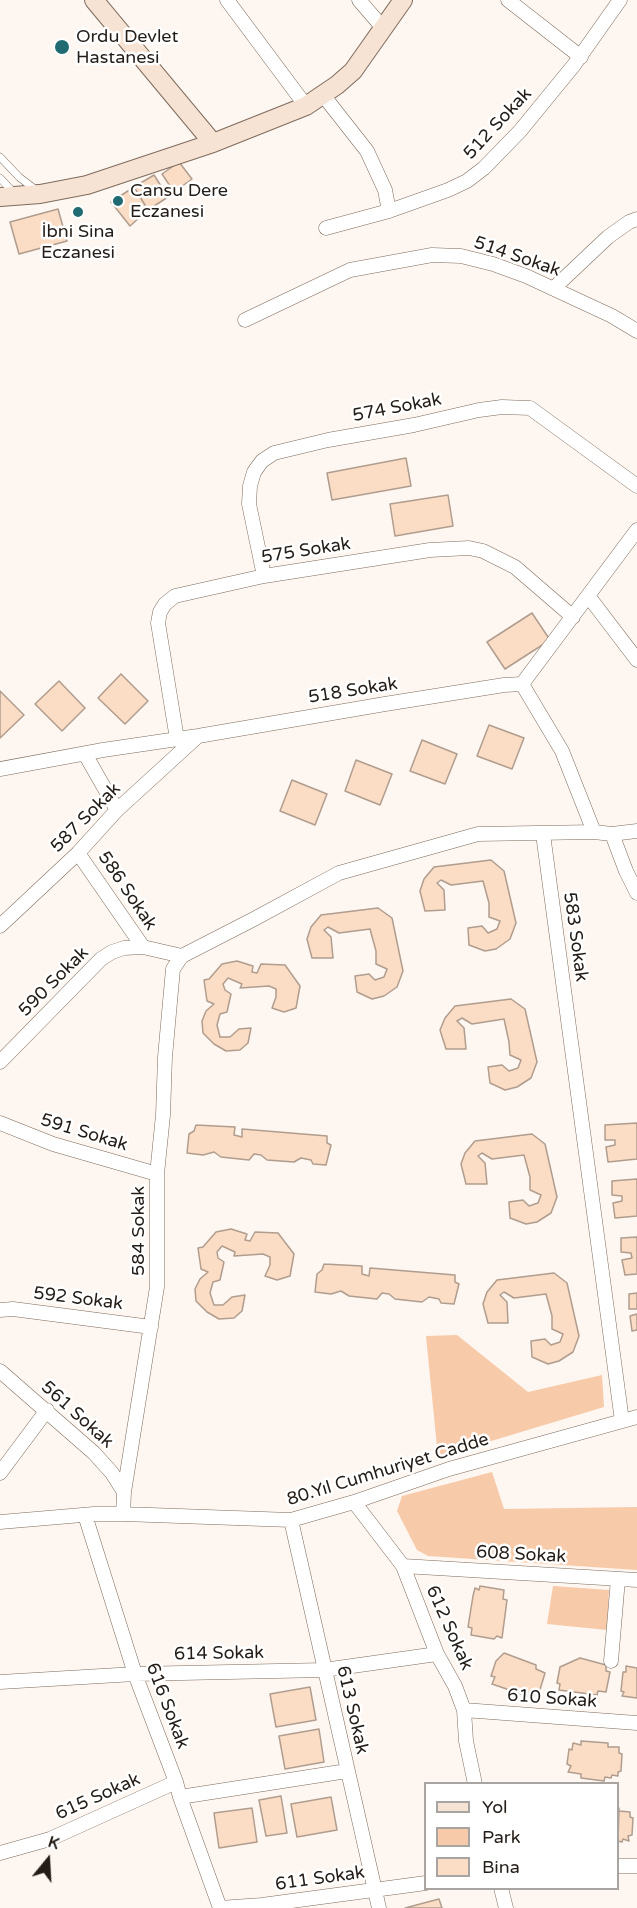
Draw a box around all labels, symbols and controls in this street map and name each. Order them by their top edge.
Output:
place label: Ordu Devlet Hastanesi [76,26,178,68]
marker: Ordu Devlet Hastanesi [53,38,71,56]
street label: 512 Sokak [459,84,537,164]
place label: Cansu Dere Eczanesi [130,180,228,222]
marker: Cansu Dere Eczanesi [111,194,125,208]
marker: İbni Sina Eczanesi [71,205,85,219]
place label: İbni Sina Eczanesi [41,221,115,264]
street label: 514 Sokak [471,232,563,282]
street label: 574 Sokak [351,389,443,427]
street label: 575 Sokak [260,533,352,569]
street label: 518 Sokak [307,673,399,709]
street label: 587 Sokak [46,778,126,858]
street label: 586 Sokak [93,848,161,934]
street label: 583 Sokak [558,891,592,983]
street label: 590 Sokak [14,942,94,1022]
street label: 591 Sokak [38,1109,130,1157]
street label: 584 Sokak [128,1186,150,1276]
street label: 592 Sokak [32,1283,124,1315]
street label: 561 Sokak [36,1377,118,1453]
street label: 80.Yıl Cumhuriyet Cadde [284,1429,492,1511]
street label: 608 Sokak [475,1542,567,1568]
street label: 612 Sokak [421,1582,477,1674]
street label: 614 Sokak [174,1642,264,1666]
street label: 616 Sokak [141,1660,193,1752]
street label: 613 Sokak [331,1664,373,1756]
street label: 610 Sokak [506,1685,598,1713]
street label: 615 Sokak [52,1769,144,1825]
legend [424,1782,619,1890]
text: Yol [482,1796,508,1818]
text: Park [482,1826,520,1848]
north arrow [18,1830,78,1890]
text: K [45,1832,62,1854]
text: Bina [482,1856,520,1878]
street label: 611 Sokak [274,1862,366,1896]

